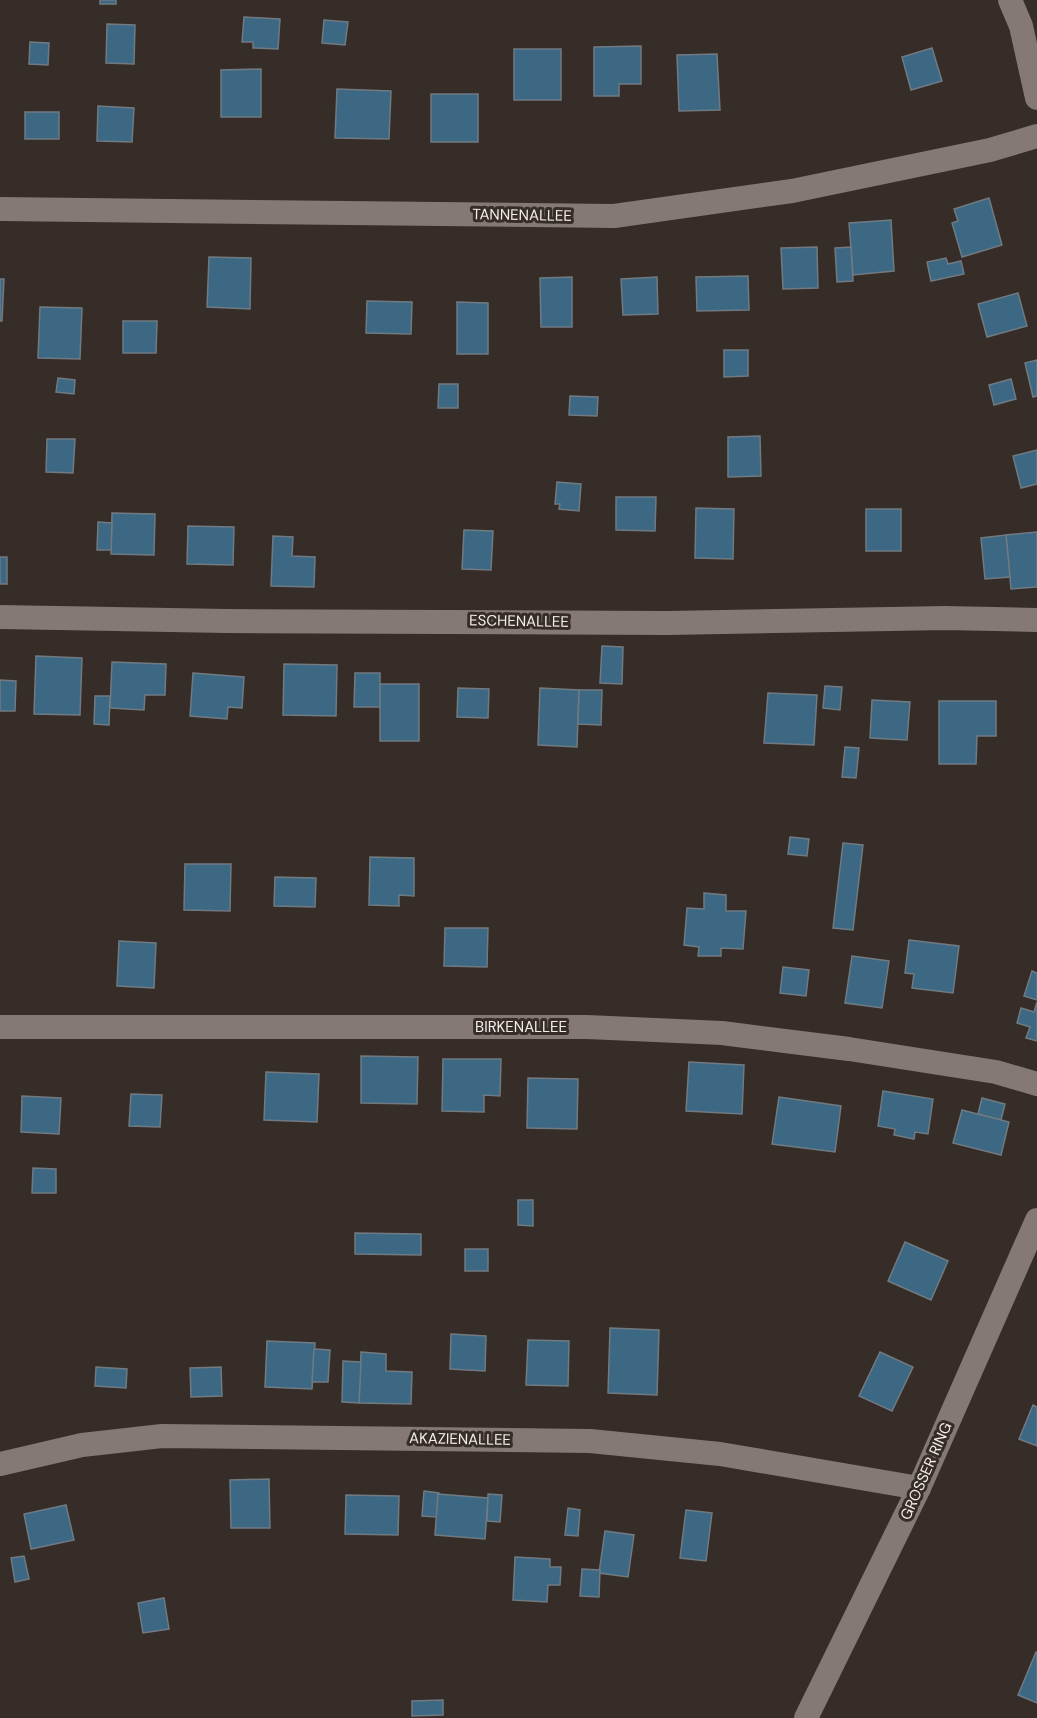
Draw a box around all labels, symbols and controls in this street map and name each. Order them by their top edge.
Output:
street label: TANNENALLEE [472,204,572,226]
street label: ESCHENALLEE [469,610,569,632]
street label: BIRKENALLEE [475,1017,567,1037]
street label: GROSSER RING [896,1419,956,1523]
street label: AKAZIENALLEE [409,1428,511,1450]

